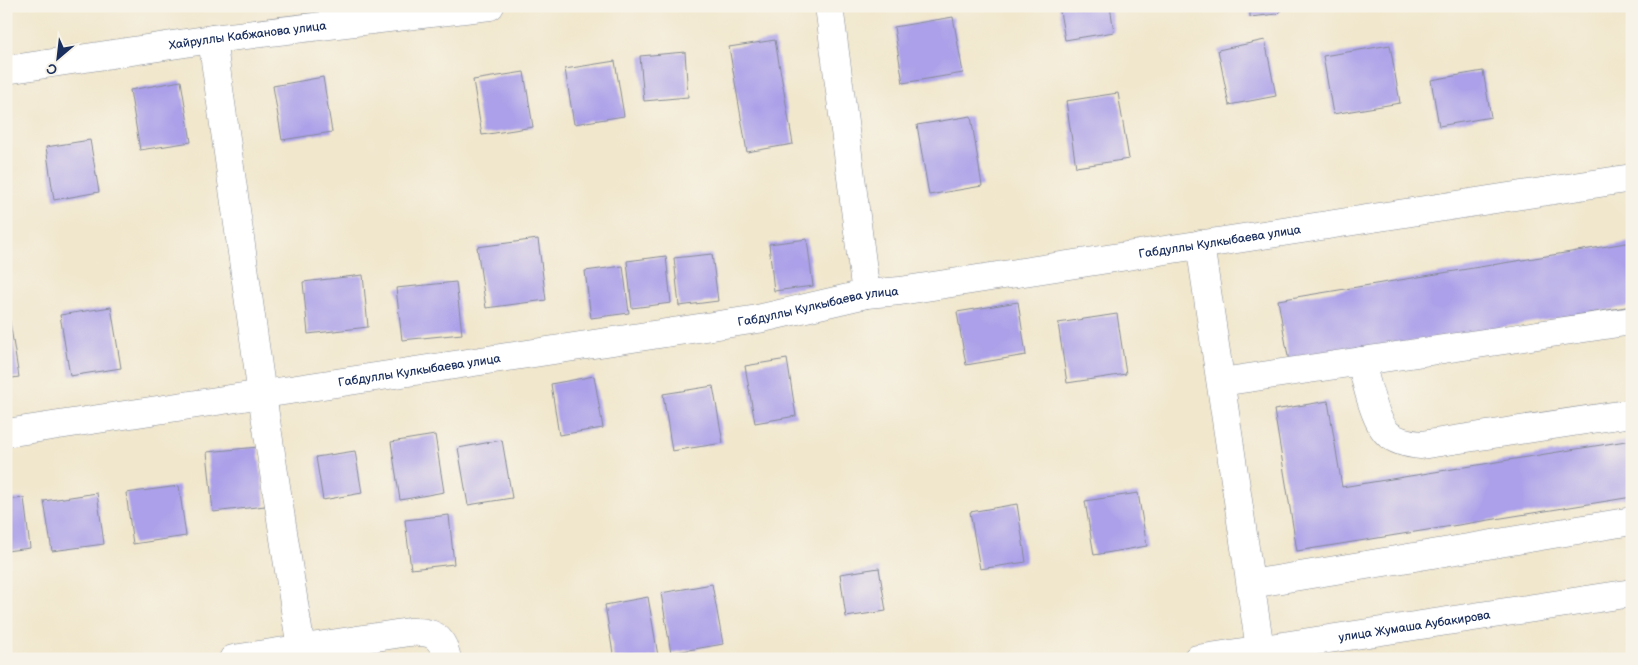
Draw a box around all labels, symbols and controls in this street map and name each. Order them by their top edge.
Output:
street label: Хайруллы Кабжанова улица [168,18,327,53]
north arrow [32,32,82,82]
text: С [44,59,60,79]
street label: Габдуллы Кулкыбаева улица [1137,222,1302,262]
street label: Габдуллы Кулкыбаева улица [736,284,899,330]
street label: Габдуллы Кулкыбаева улица [337,351,502,390]
street label: улица Жумаша Аубакирова [1338,607,1491,645]

